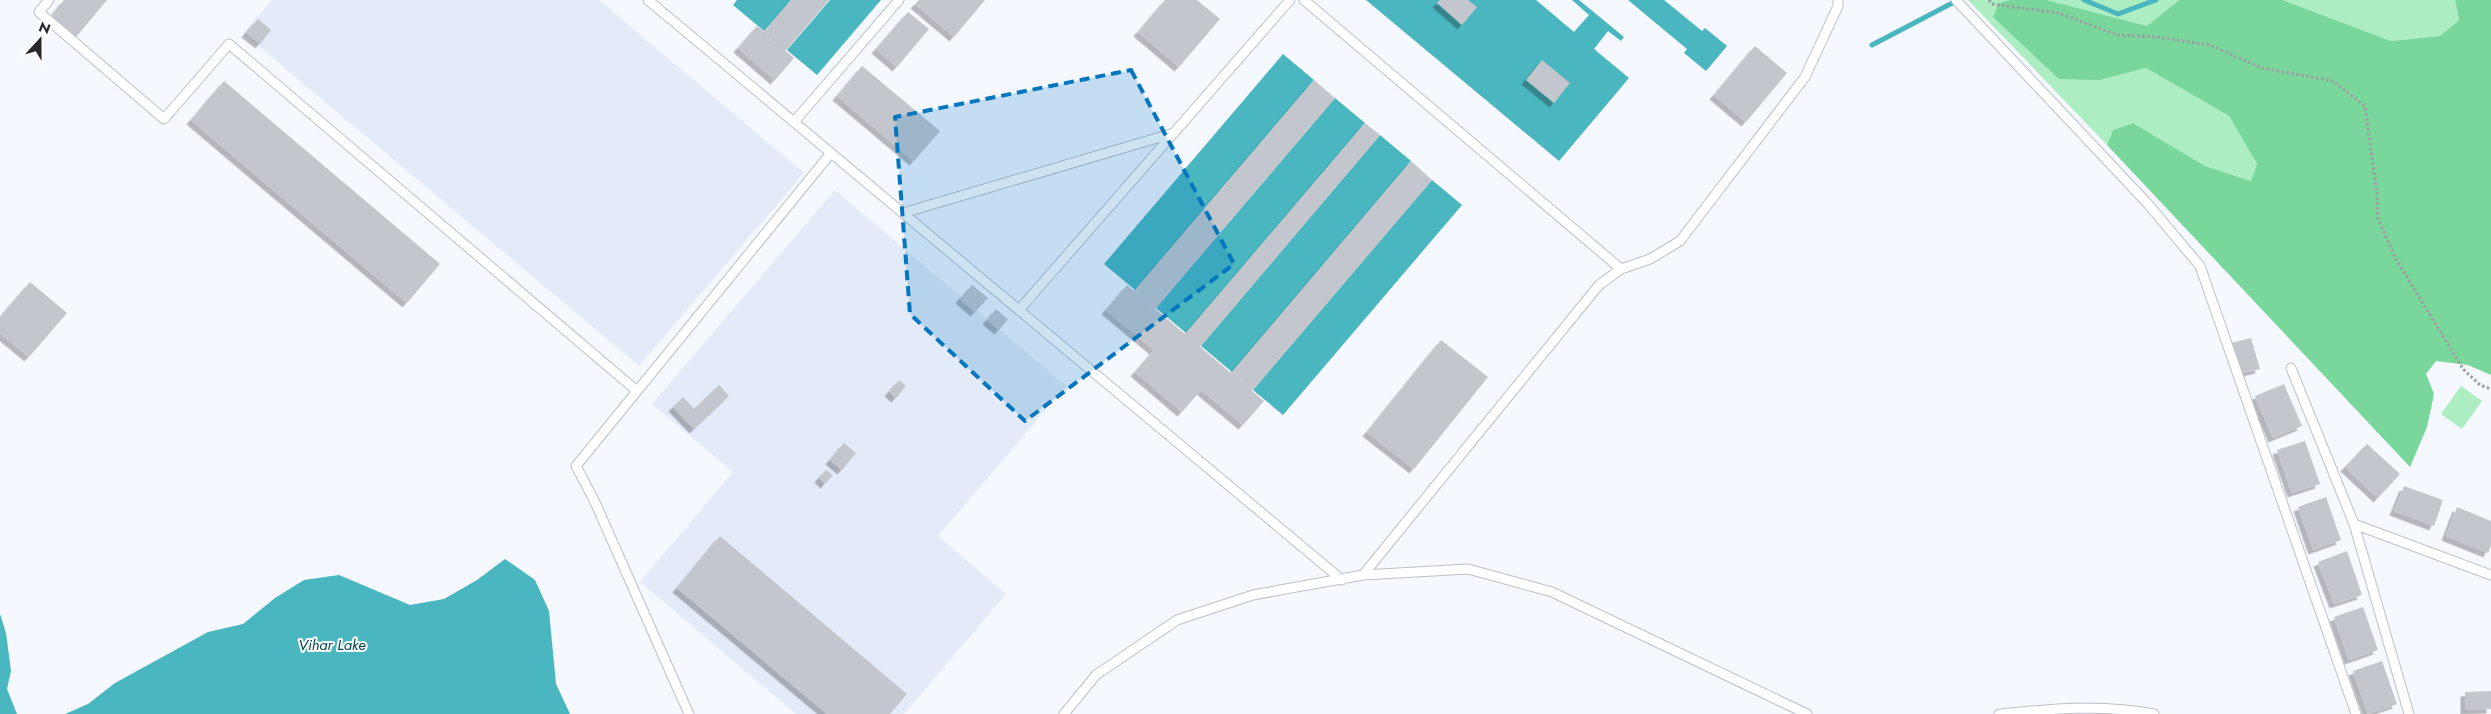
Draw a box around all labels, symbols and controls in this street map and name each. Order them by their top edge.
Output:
north arrow [15,15,65,65]
text: N [36,17,53,39]
water label: Vihar Lake [298,634,366,656]

